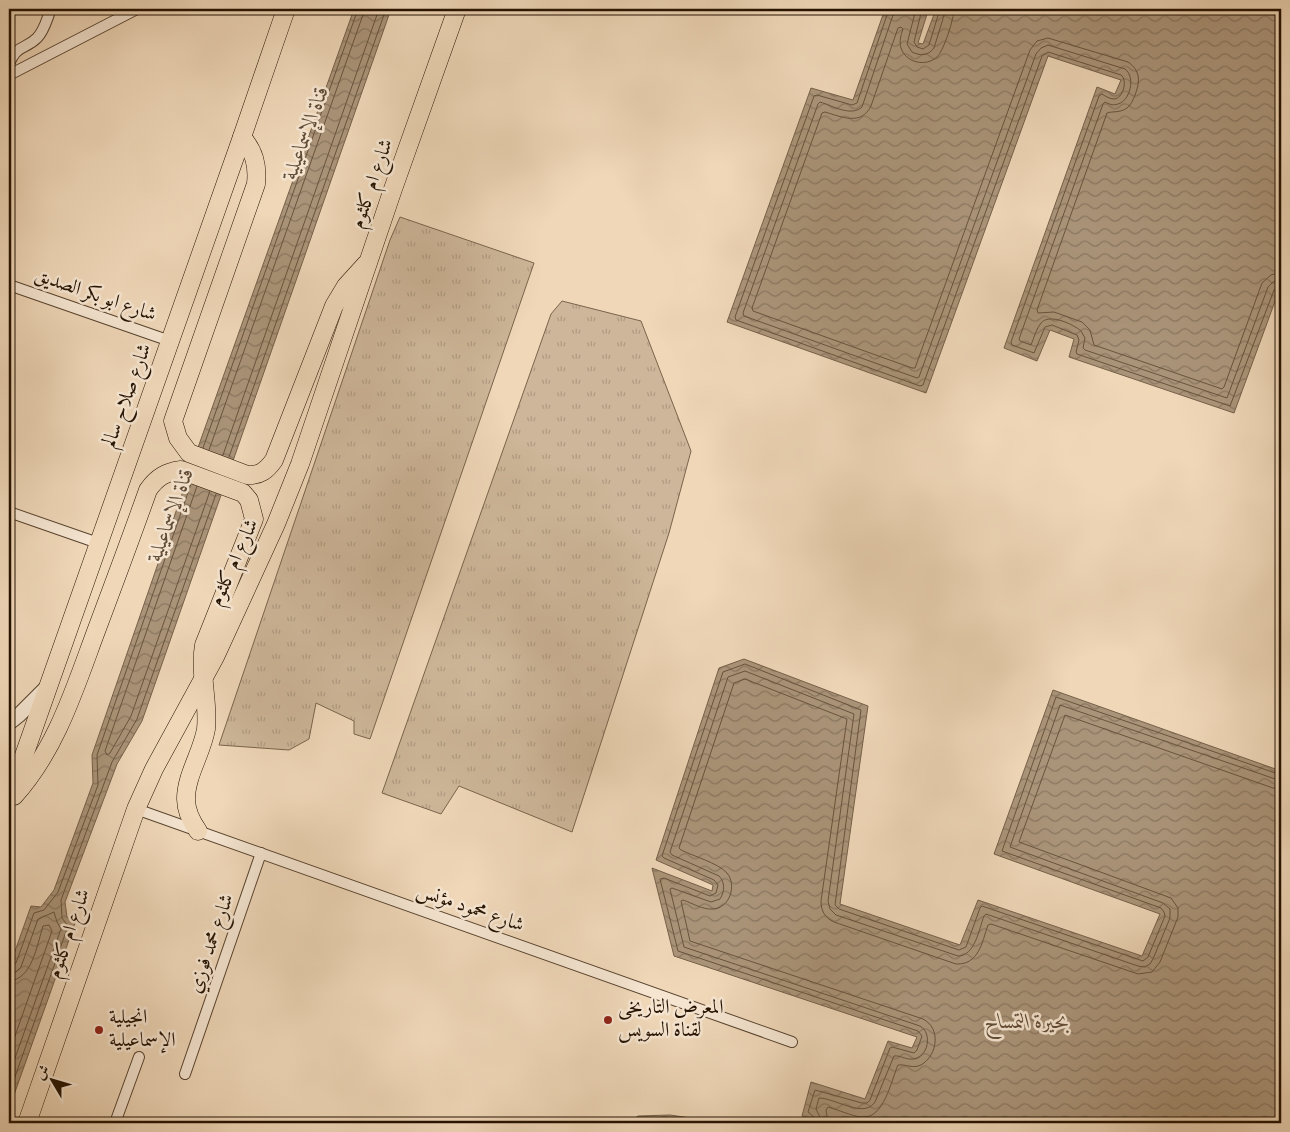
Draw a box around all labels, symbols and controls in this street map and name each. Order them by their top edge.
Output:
water label: قناة الإسماعيلية [275,82,338,186]
street label: شارع ام كلثوم [344,135,403,233]
street label: شارع ابو بكر الصديق [30,262,160,331]
street label: شارع صلاح سالم [96,340,161,453]
water label: قناة الإسماعيلية [140,464,203,568]
street label: شارع ام كلثوم [203,515,268,612]
street label: شارع محمود مؤنس [412,877,528,942]
street label: شارع ام كلثوم [41,885,100,983]
street label: شارع محمد فوزي [181,890,243,998]
place label: المعرض التاريخى لقناة السويس [618,994,724,1046]
place label: انجيلية الإسماعيلية [109,1004,176,1056]
water label: بحيرة التمساح [985,1008,1069,1040]
marker: المعرض التاريخى لقناة السويس [602,1014,614,1026]
marker: انجيلية الإسماعيلية [93,1024,105,1036]
north arrow [28,1054,78,1104]
text: ش [31,1062,56,1085]

